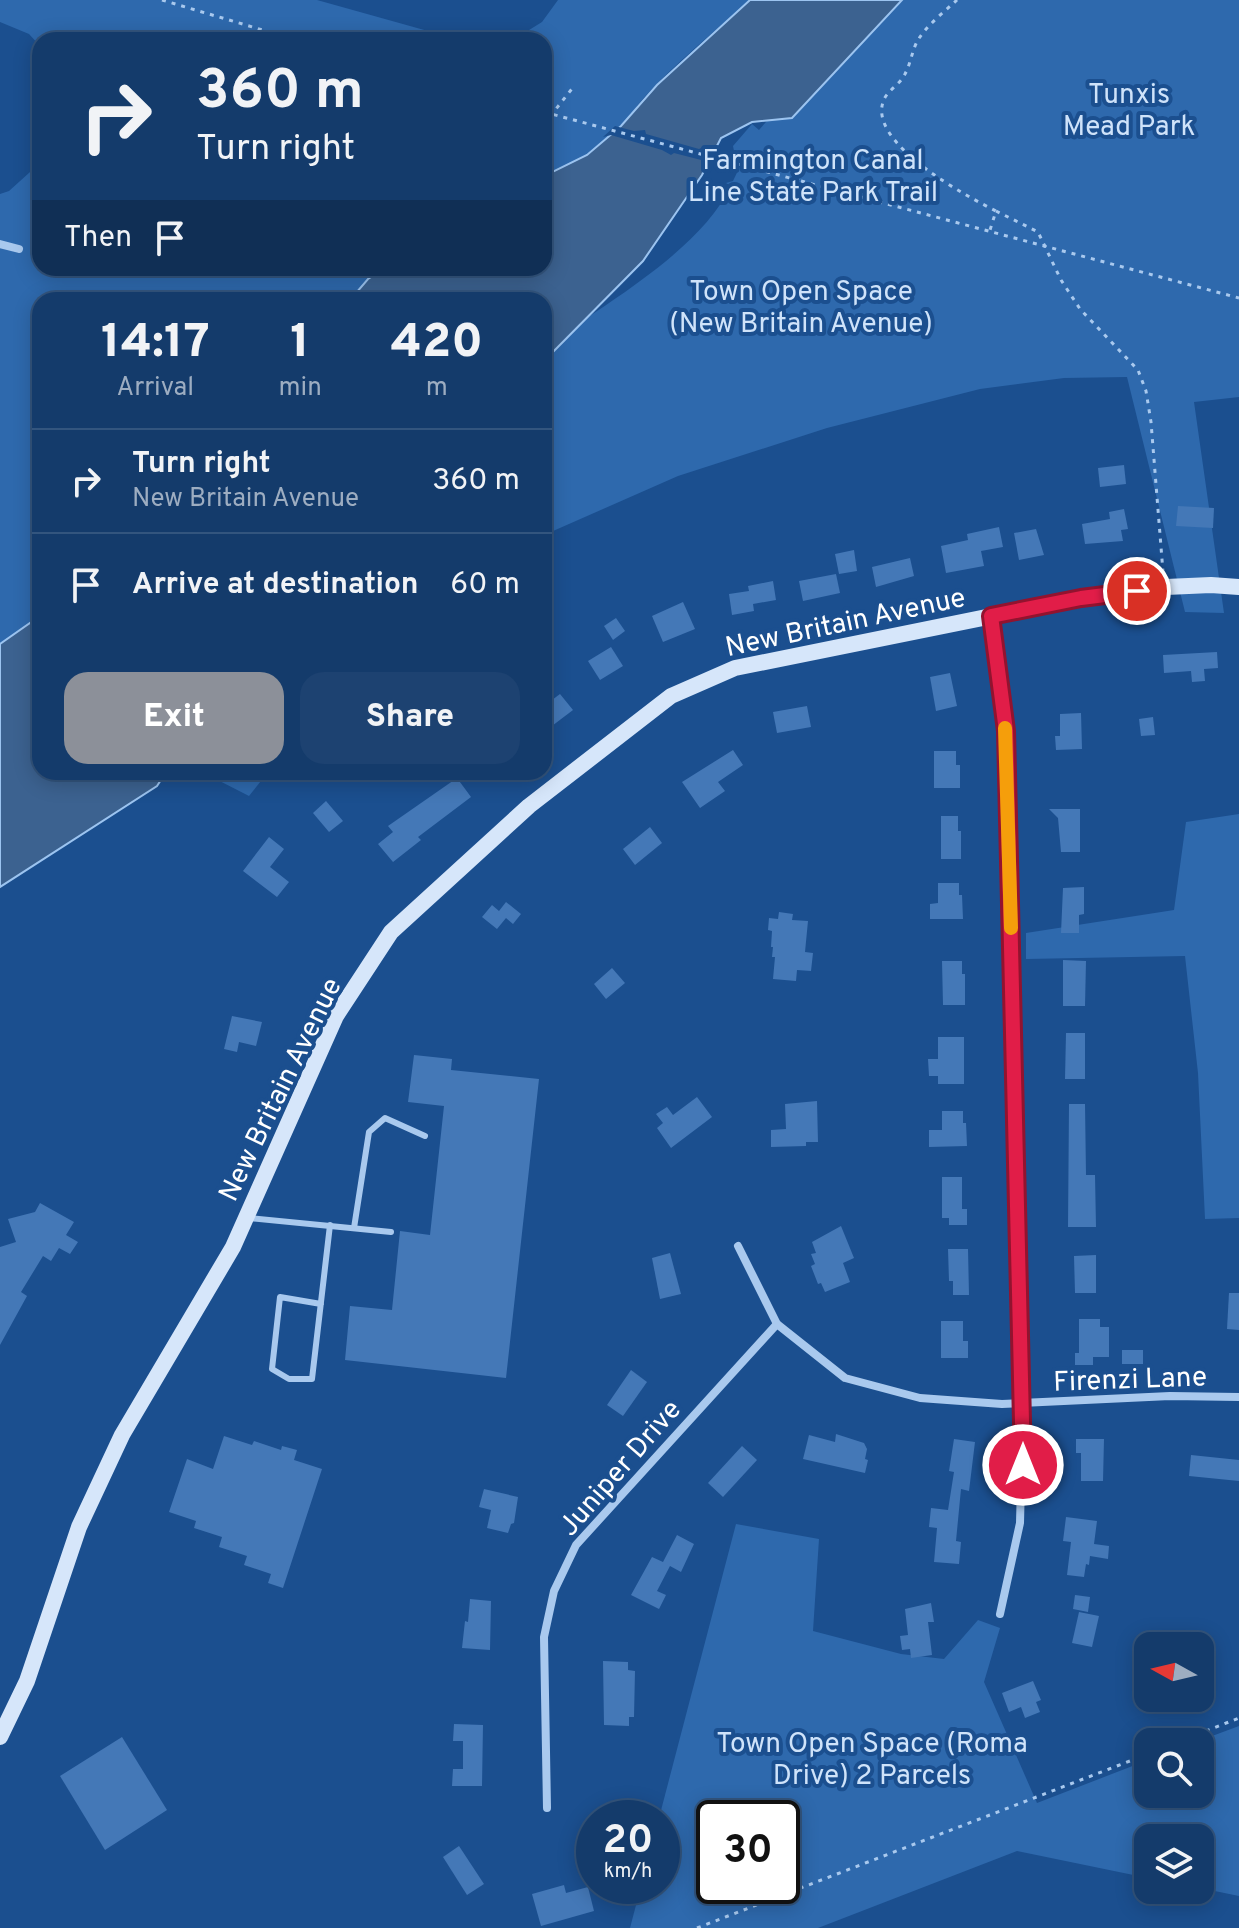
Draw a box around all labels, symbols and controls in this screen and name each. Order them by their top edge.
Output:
text: 360 m [196,58,364,128]
icon: right [64,64,168,168]
park label: Tunxis Mead Park [1063,78,1195,146]
text: Turn right [196,127,355,173]
park label: Farmington Canal Line State Park Trail [688,144,938,212]
icon: arrive [148,216,192,260]
text: Then [64,220,132,257]
park label: Town Open Space (New Britain Avenue) [669,275,933,343]
text: 14:17 [101,314,210,374]
text: 1 [290,314,310,374]
text: 420 [391,314,483,374]
text: Arrival [117,372,194,405]
text: min [279,372,322,405]
text: m [426,372,448,405]
text: Turn right [132,446,270,483]
icon: right [64,459,108,503]
text: 360 m [432,463,520,500]
text: New Britain Avenue [132,483,359,516]
pin [1103,557,1171,625]
icon: arrive [64,563,108,607]
text: Arrive at destination [132,567,418,604]
text: 60 m [450,567,520,604]
icon: arrive [1115,569,1159,613]
street label: New Britain Avenue [722,581,969,667]
button: Exit [64,672,284,764]
button: Share [300,672,520,764]
street label: New Britain Avenue [212,973,351,1208]
street label: Firenzi Lane [1053,1360,1208,1402]
street label: Juniper Drive [552,1393,690,1545]
position arrow [981,1423,1065,1507]
north arrow [1134,1632,1214,1712]
map controls [1134,1632,1214,1904]
park label: Town Open Space (Roma Drive) 2 Parcels [716,1727,1028,1795]
button: search [1134,1728,1214,1808]
speed limit sign: 30 [696,1800,800,1904]
text: 20 [603,1817,653,1867]
button: layers [1134,1824,1214,1904]
text: km/h [604,1859,652,1885]

